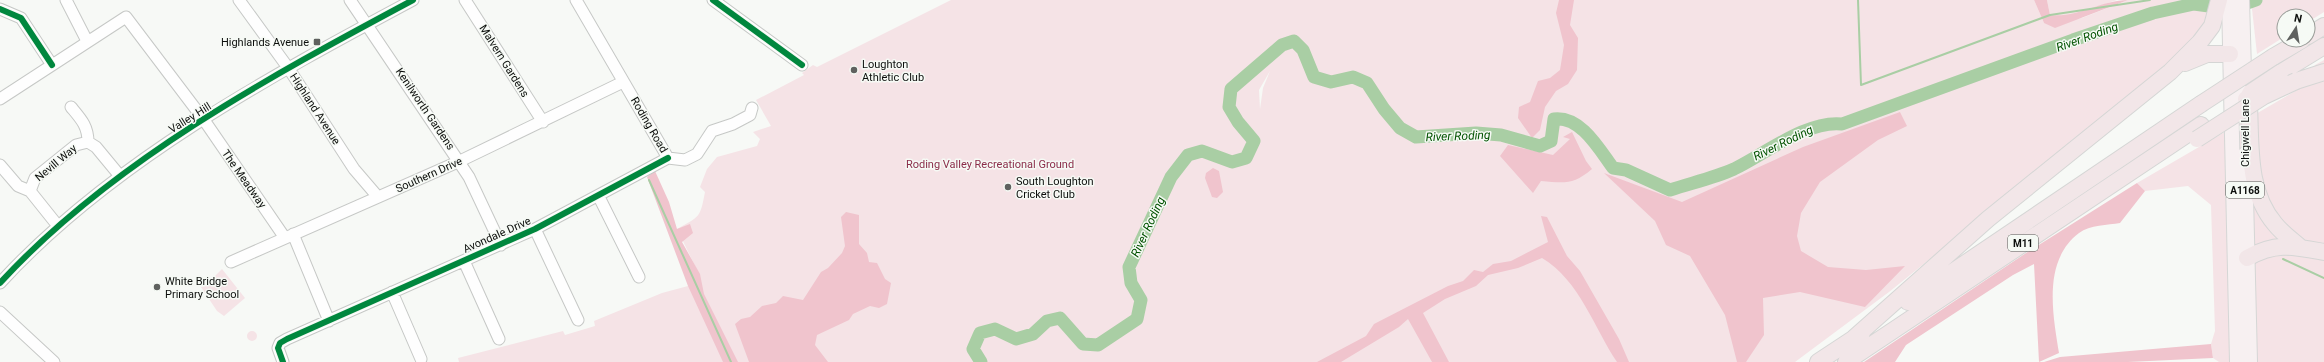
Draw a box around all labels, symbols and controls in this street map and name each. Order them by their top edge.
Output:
north arrow [2276,8,2316,48]
text: N [2293,12,2303,26]
water label: River Roding [2054,19,2120,55]
street label: Malvern Gardens [477,22,532,100]
place label: Highlands Avenue [221,36,309,49]
marker: Highlands Avenue [312,37,322,47]
place label: Loughton Athletic Club [862,58,924,84]
marker: Loughton Athletic Club [849,65,859,75]
street label: Kenilworth Gardens [393,66,457,153]
street label: Highland Avenue [287,71,343,147]
street label: Roding Road [628,95,670,155]
street label: Chigwell Lane [2239,99,2252,167]
street label: Valley Hill [166,100,214,136]
water label: River Roding [1751,122,1816,163]
water label: River Roding [1425,128,1491,144]
street label: Nevill Way [33,141,80,184]
street label: The Meadway [219,147,269,211]
street label: Southern Drive [394,154,464,196]
park label: Roding Valley Recreational Ground [906,158,1074,171]
place label: South Loughton Cricket Club [1016,175,1094,201]
marker: South Loughton Cricket Club [1003,182,1013,192]
road number: A1168 [2226,182,2264,198]
water label: River Roding [1128,194,1168,259]
street label: Avondale Drive [461,214,533,256]
road number: M11 [2008,235,2038,251]
place label: White Bridge Primary School [165,275,239,301]
marker: White Bridge Primary School [152,282,162,292]

